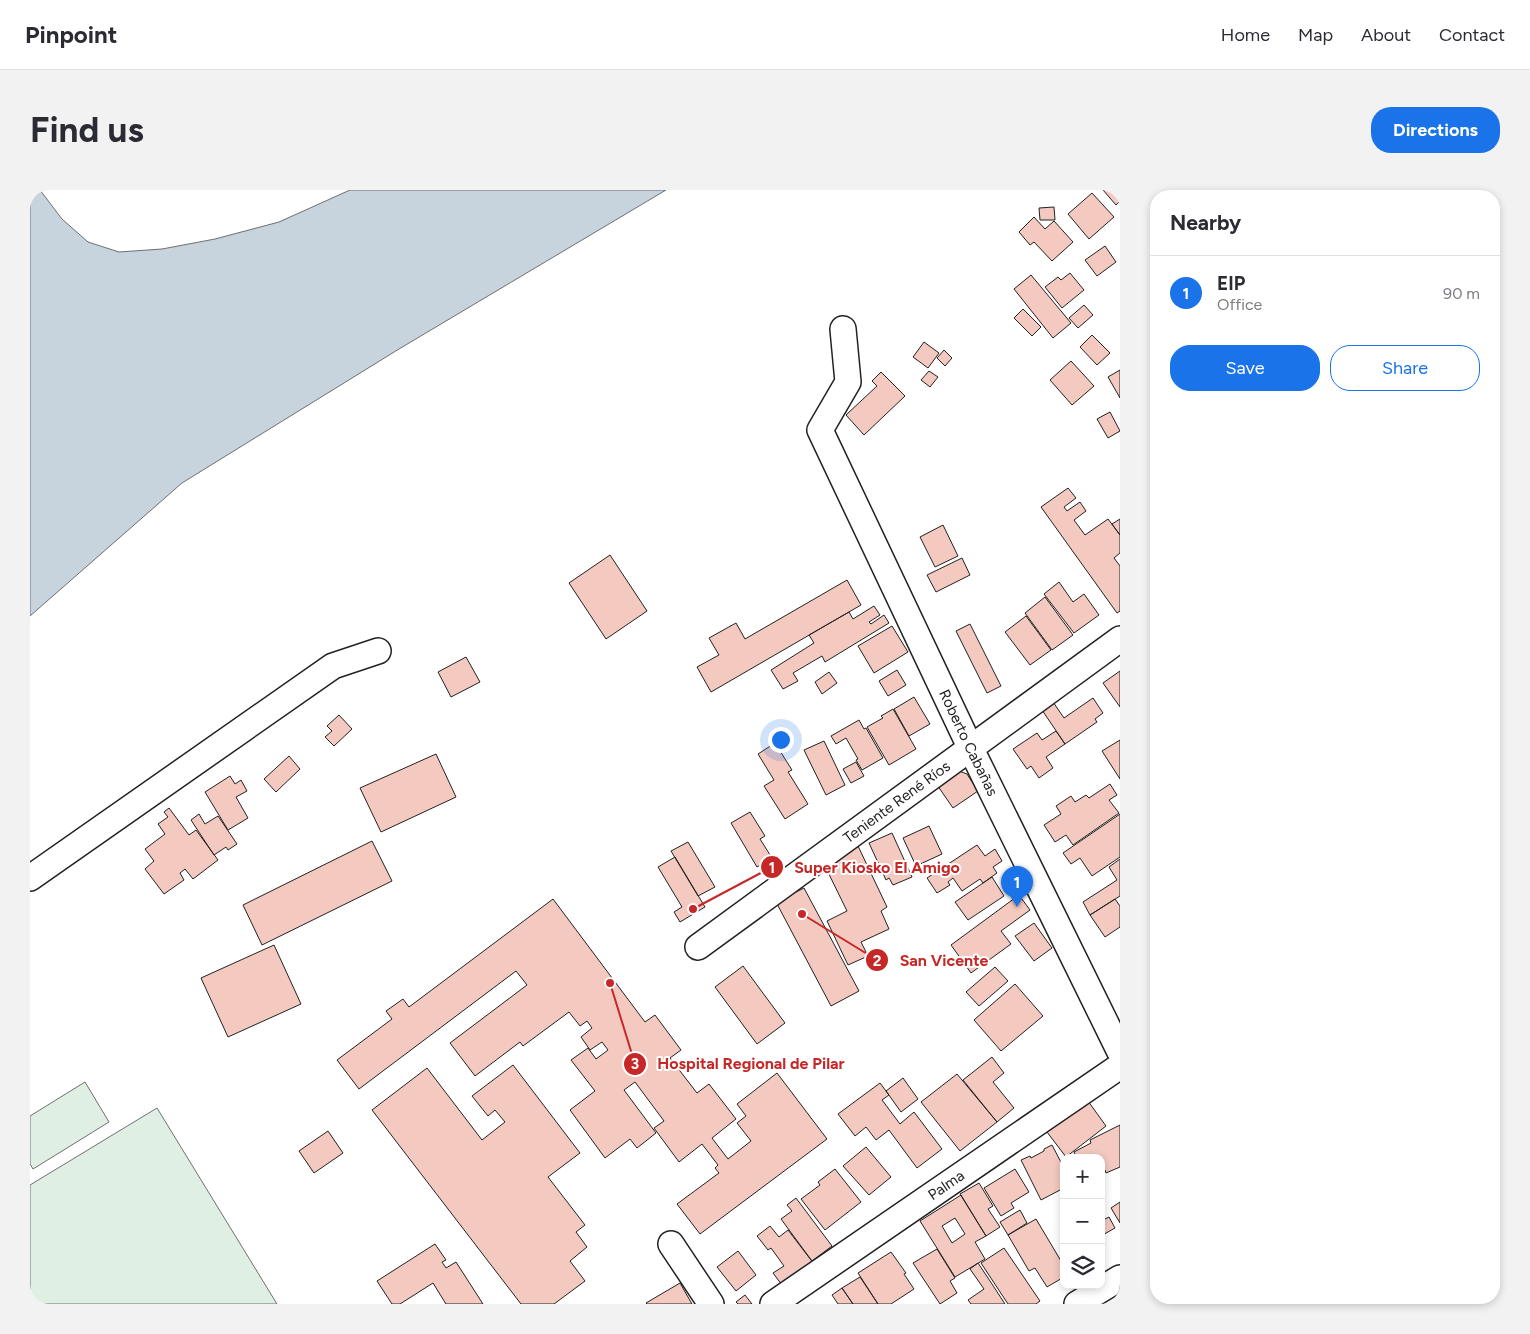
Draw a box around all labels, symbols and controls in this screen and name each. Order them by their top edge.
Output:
text: Pinpoint [25,20,117,49]
text: Home [1221,24,1270,46]
text: Map [1298,24,1333,46]
text: About [1361,24,1411,46]
text: Contact [1439,24,1505,46]
button: Directions [1371,107,1500,153]
text: Find us [30,109,144,151]
text: Nearby [1170,210,1241,235]
text: EIP [1217,272,1245,295]
text: 1 [1183,284,1189,303]
text: 90 m [1443,284,1480,303]
text: Office [1217,295,1262,314]
button: Save [1170,345,1320,391]
button: Share [1330,345,1480,391]
street label: Roberto Cabañas [935,687,1002,799]
your location [768,727,794,753]
street label: Teniente René Ríos [840,757,954,847]
callout: Super Kiosko El Amigo [759,852,970,883]
text: Super Kiosko El Amigo [794,858,960,877]
text: 1 [769,859,775,877]
pin: 1 [1001,866,1033,907]
callout: San Vicente [865,945,998,976]
text: San Vicente [900,951,988,970]
text: 2 [873,952,882,970]
callout: Hospital Regional de Pilar [623,1048,855,1079]
text: Hospital Regional de Pilar [657,1054,845,1073]
text: 3 [631,1055,639,1073]
map controls [1060,1154,1105,1289]
button: + [1060,1154,1105,1199]
street label: Palma [925,1167,968,1204]
button: − [1060,1199,1105,1244]
button: layers [1060,1244,1105,1289]

